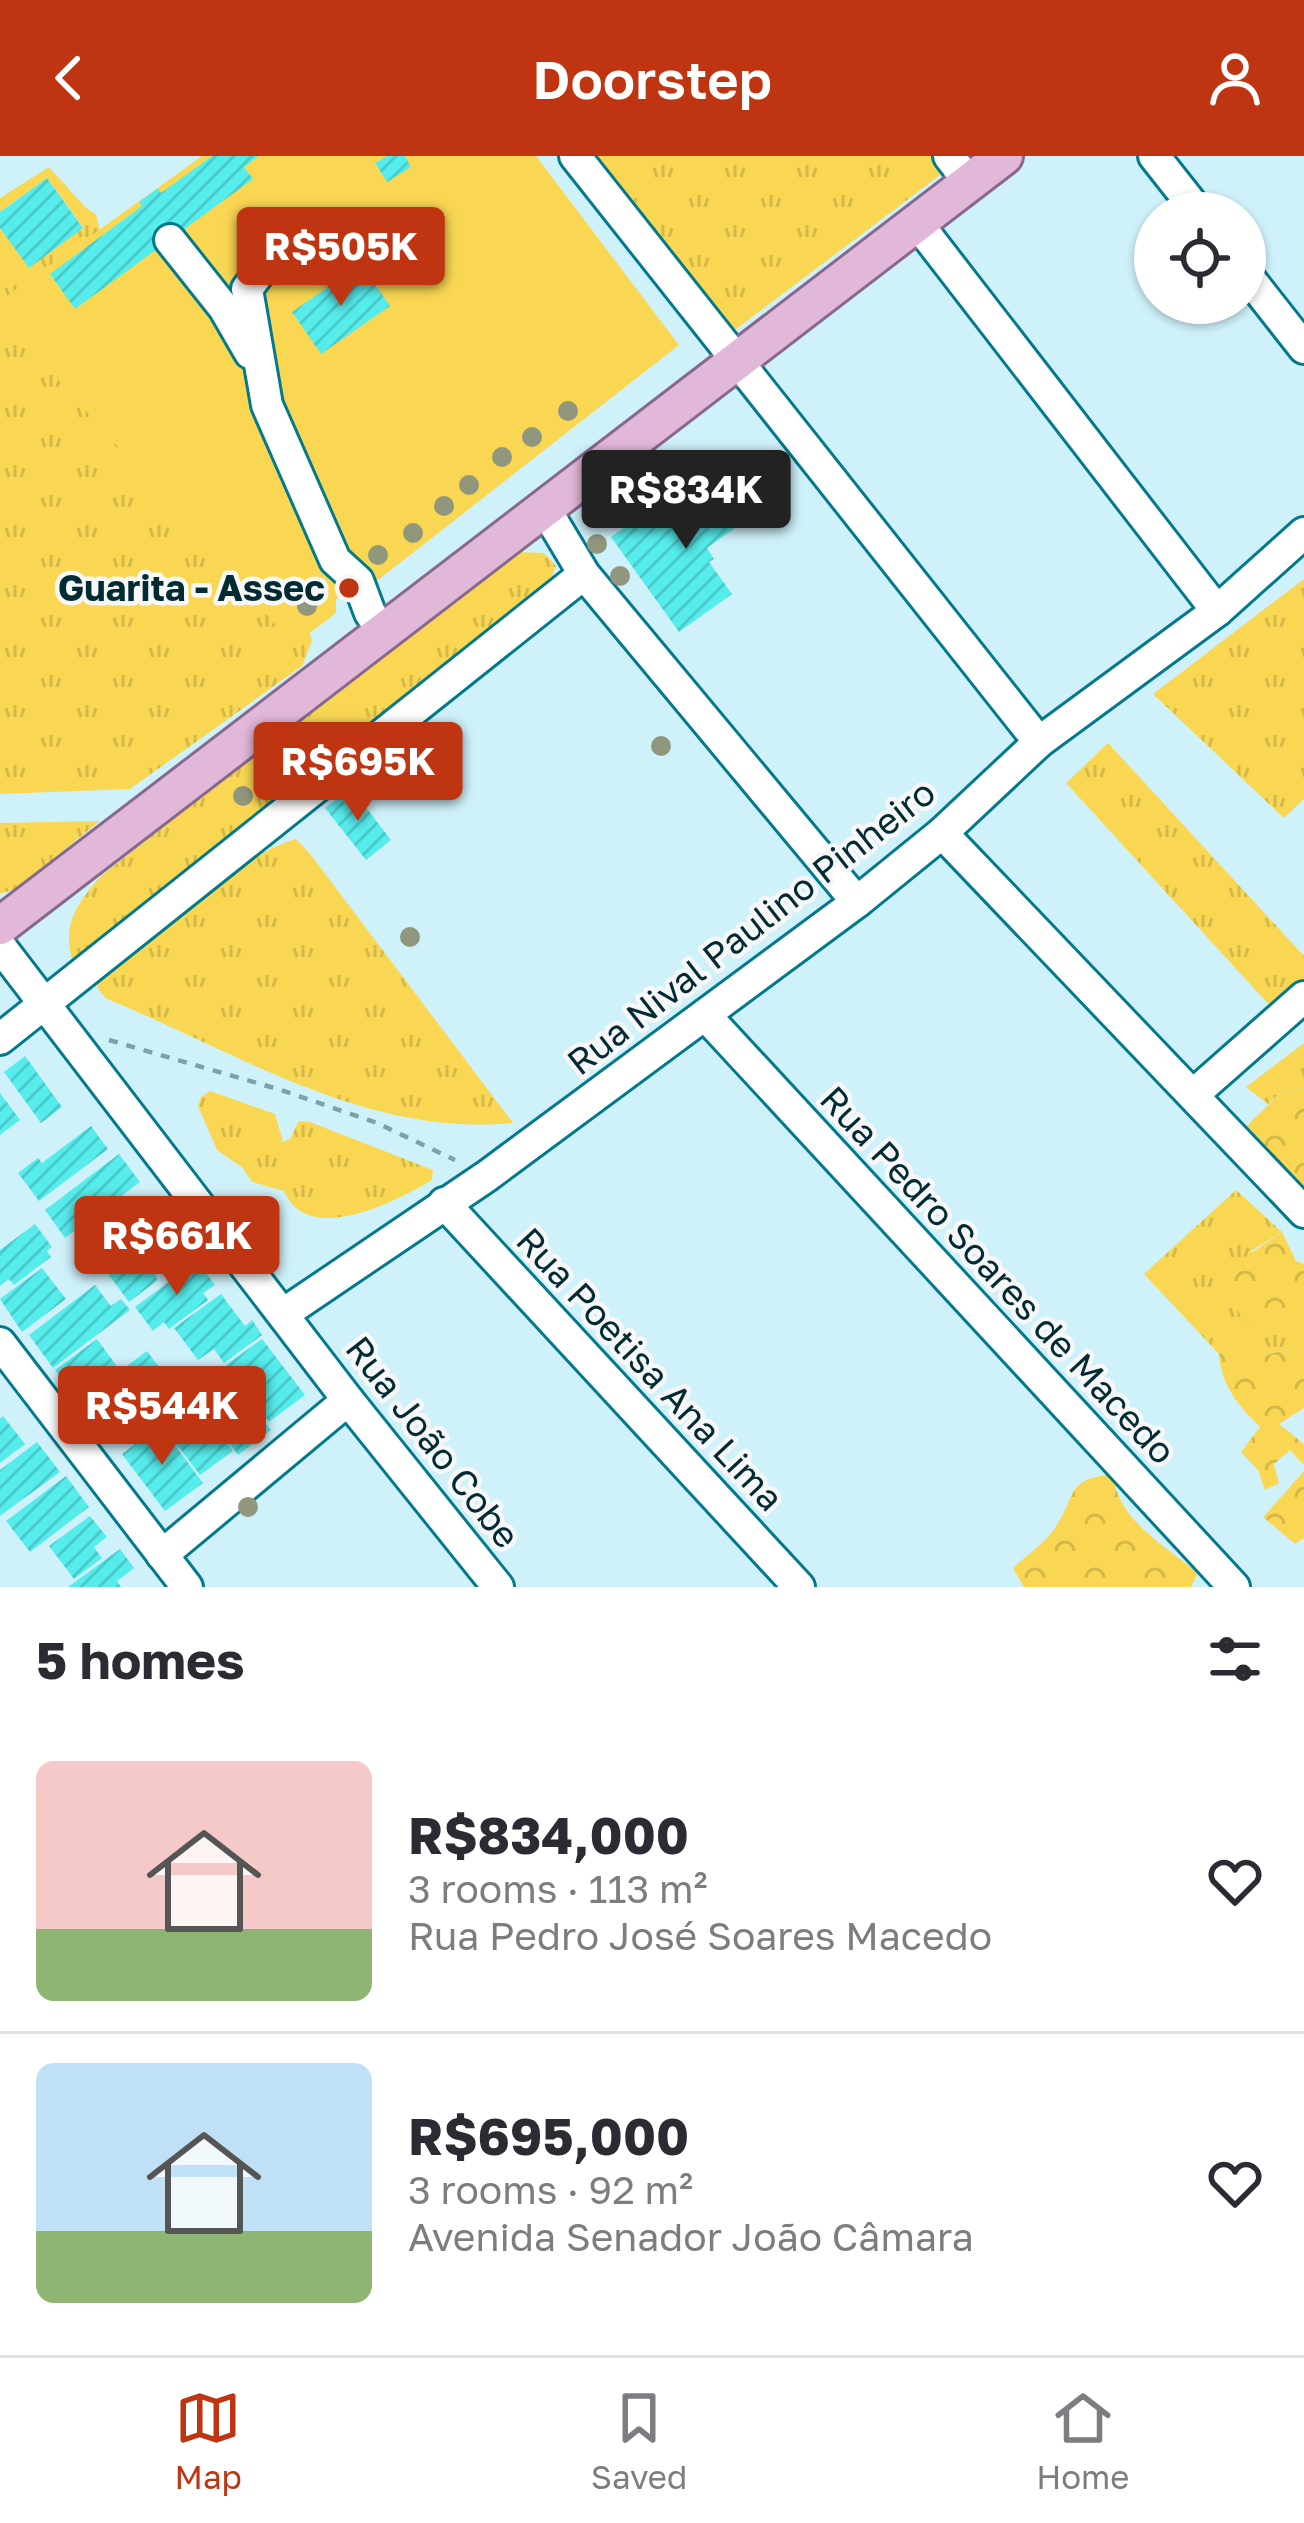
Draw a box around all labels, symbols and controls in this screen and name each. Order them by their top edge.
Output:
icon: back [36,45,102,111]
icon: person [1202,45,1268,111]
text: Doorstep [532,46,772,111]
map controls [1134,192,1266,324]
button: locate [1134,192,1266,324]
pin: R$505K [243,207,439,309]
text: R$505K [264,222,418,269]
pin: R$834K [588,450,784,552]
text: R$834K [609,465,763,512]
place label: Guarita - Assec [58,566,325,609]
marker: Guarita - Assec [336,575,362,601]
pin: R$695K [260,722,456,824]
text: R$695K [281,737,435,784]
street label: Rua Nival Paulino Pinheiro [558,770,943,1083]
street label: Rua Pedro Soares de Macedo [812,1077,1185,1472]
pin: R$661K [79,1196,275,1298]
text: R$661K [101,1211,253,1258]
street label: Rua Poetisa Ana Lima [508,1218,793,1519]
street label: Rua João Cobe [337,1327,529,1556]
pin: R$544K [64,1366,260,1468]
text: R$544K [85,1381,239,1428]
icon: filters [1202,1626,1268,1692]
text: 5 homes [36,1629,245,1690]
text: R$834,000 [408,1804,689,1865]
icon: home [132,1809,276,1953]
icon: heart [1202,1848,1268,1914]
text: 3 rooms · 113 m² [408,1865,708,1912]
text: Rua Pedro José Soares Macedo [408,1912,992,1959]
text: R$695,000 [408,2105,689,2166]
icon: home [132,2111,276,2255]
icon: heart [1202,2150,1268,2216]
text: 3 rooms · 92 m² [408,2166,693,2213]
text: Avenida Senador João Câmara [408,2213,974,2260]
tab: Map [175,2385,242,2496]
tab: Saved [591,2385,687,2496]
tab: Home [1036,2385,1129,2496]

